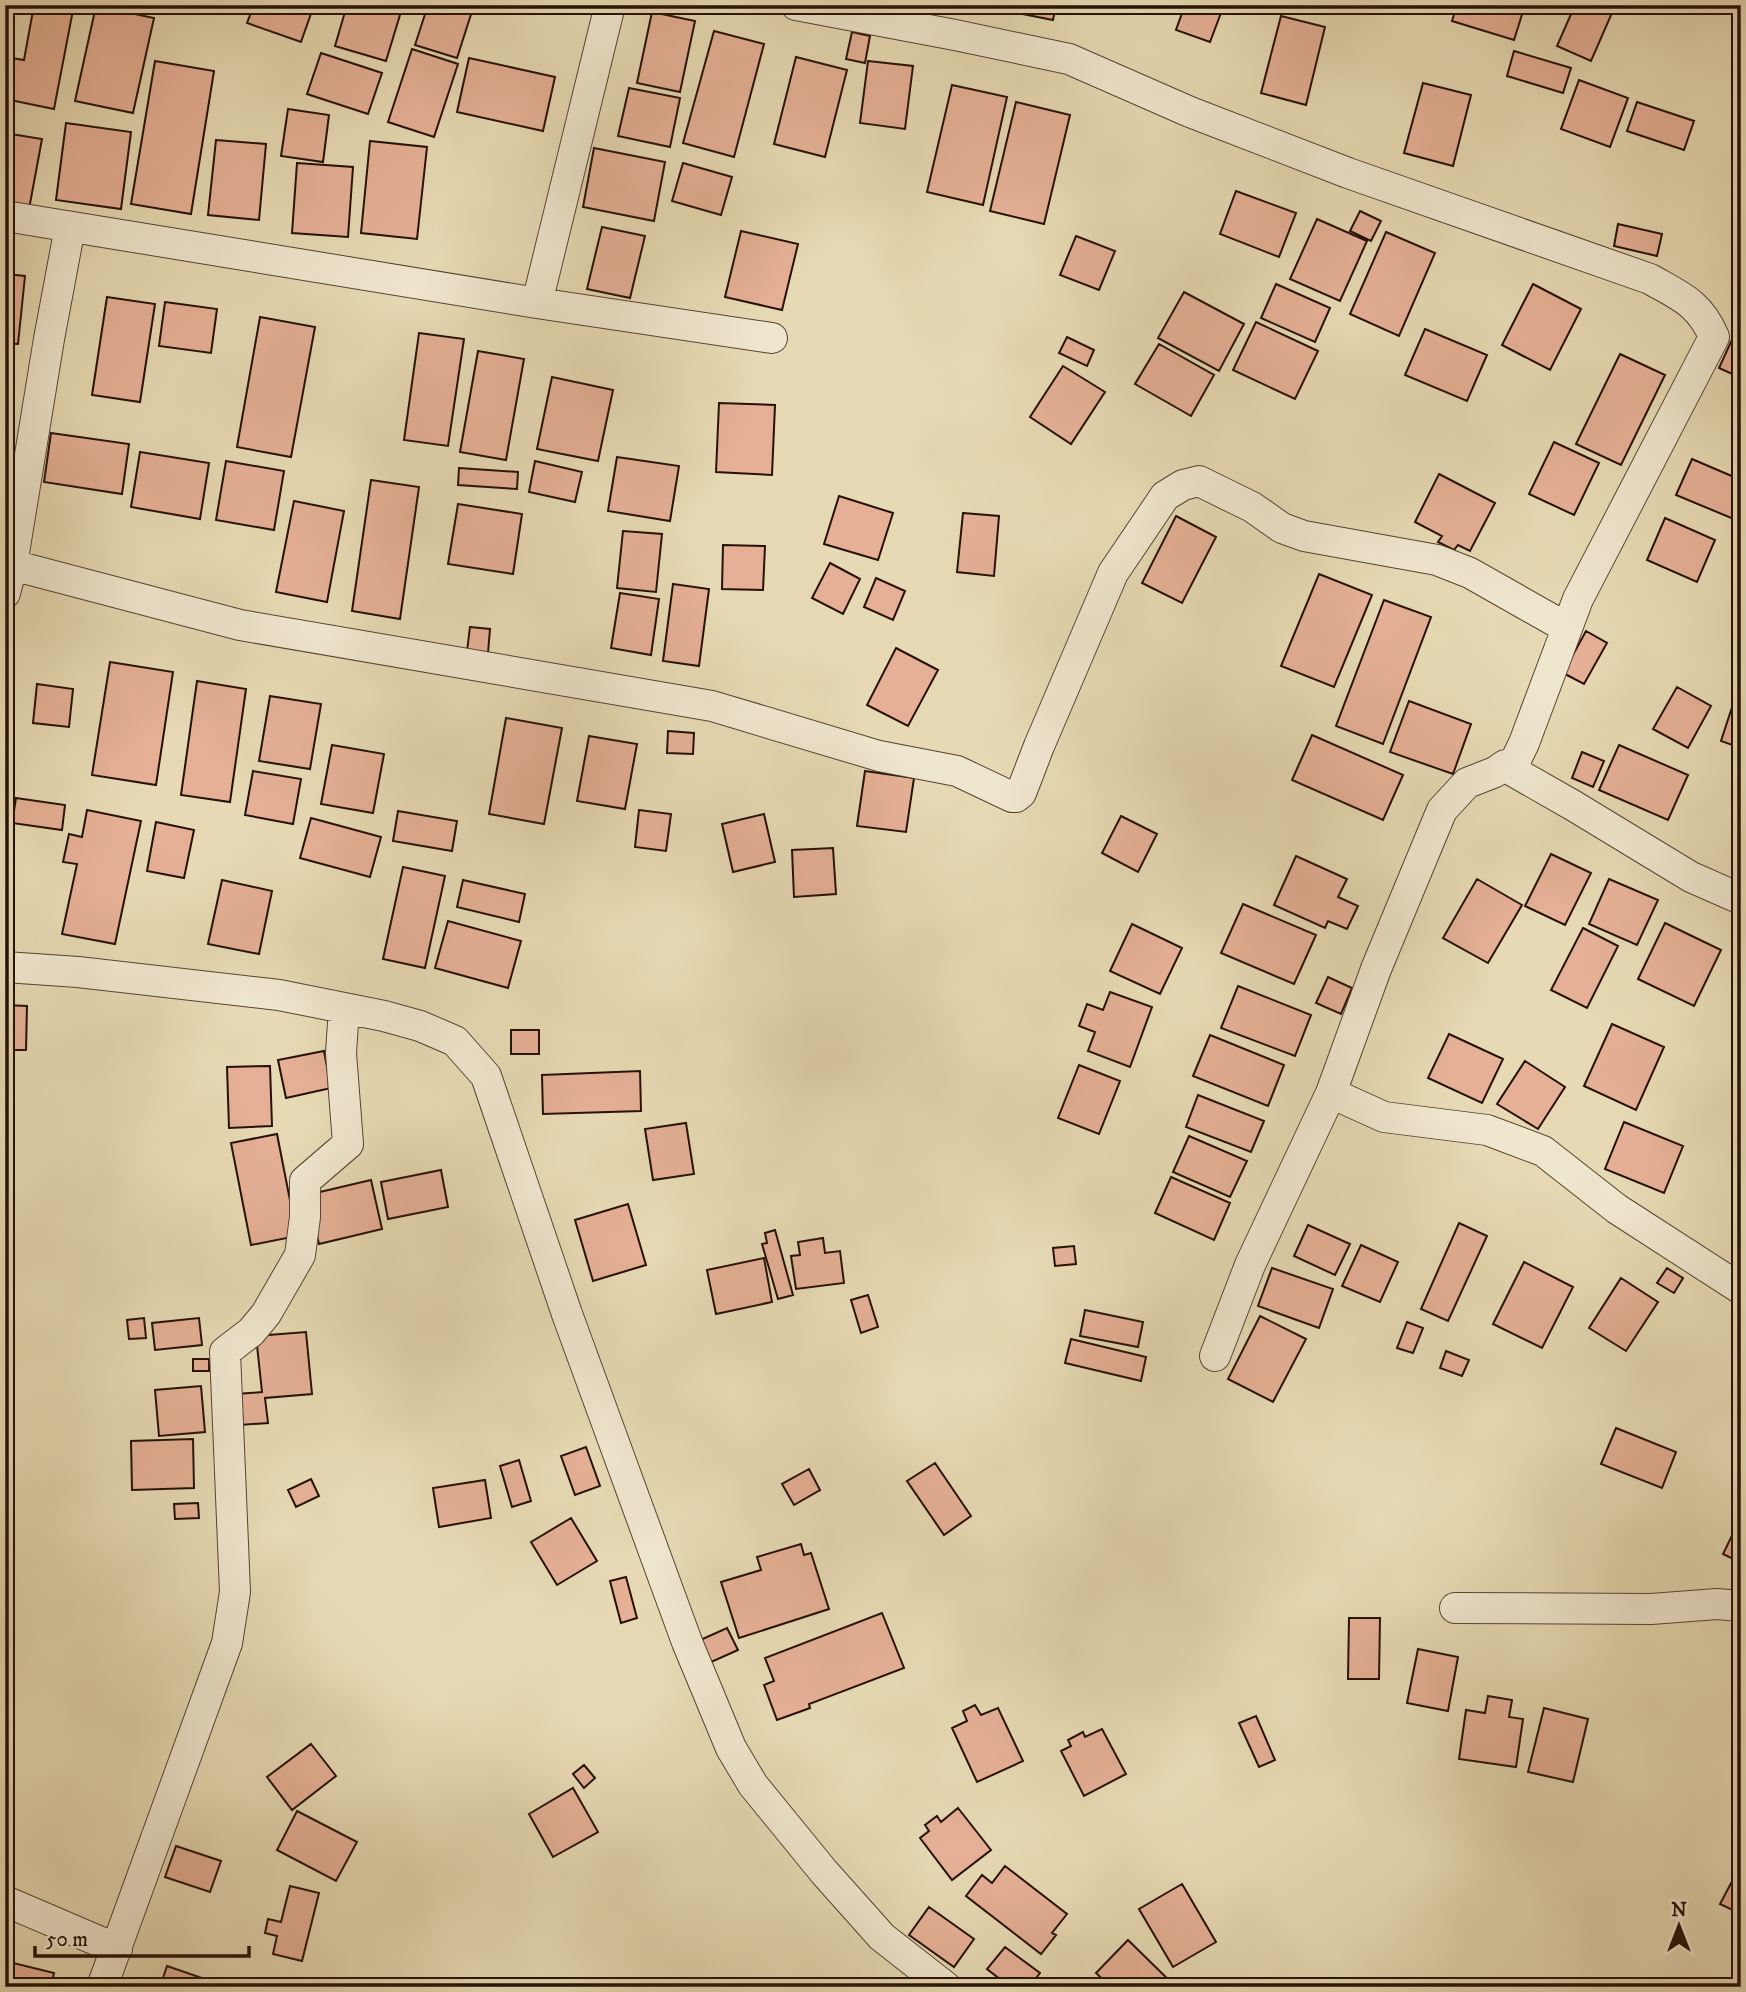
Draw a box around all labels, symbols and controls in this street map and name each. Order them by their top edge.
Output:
north arrow [1644,1890,1714,1960]
text: N [1671,1899,1687,1922]
scale bar [35,1915,248,1959]
text: 50 m [46,1927,88,1953]

